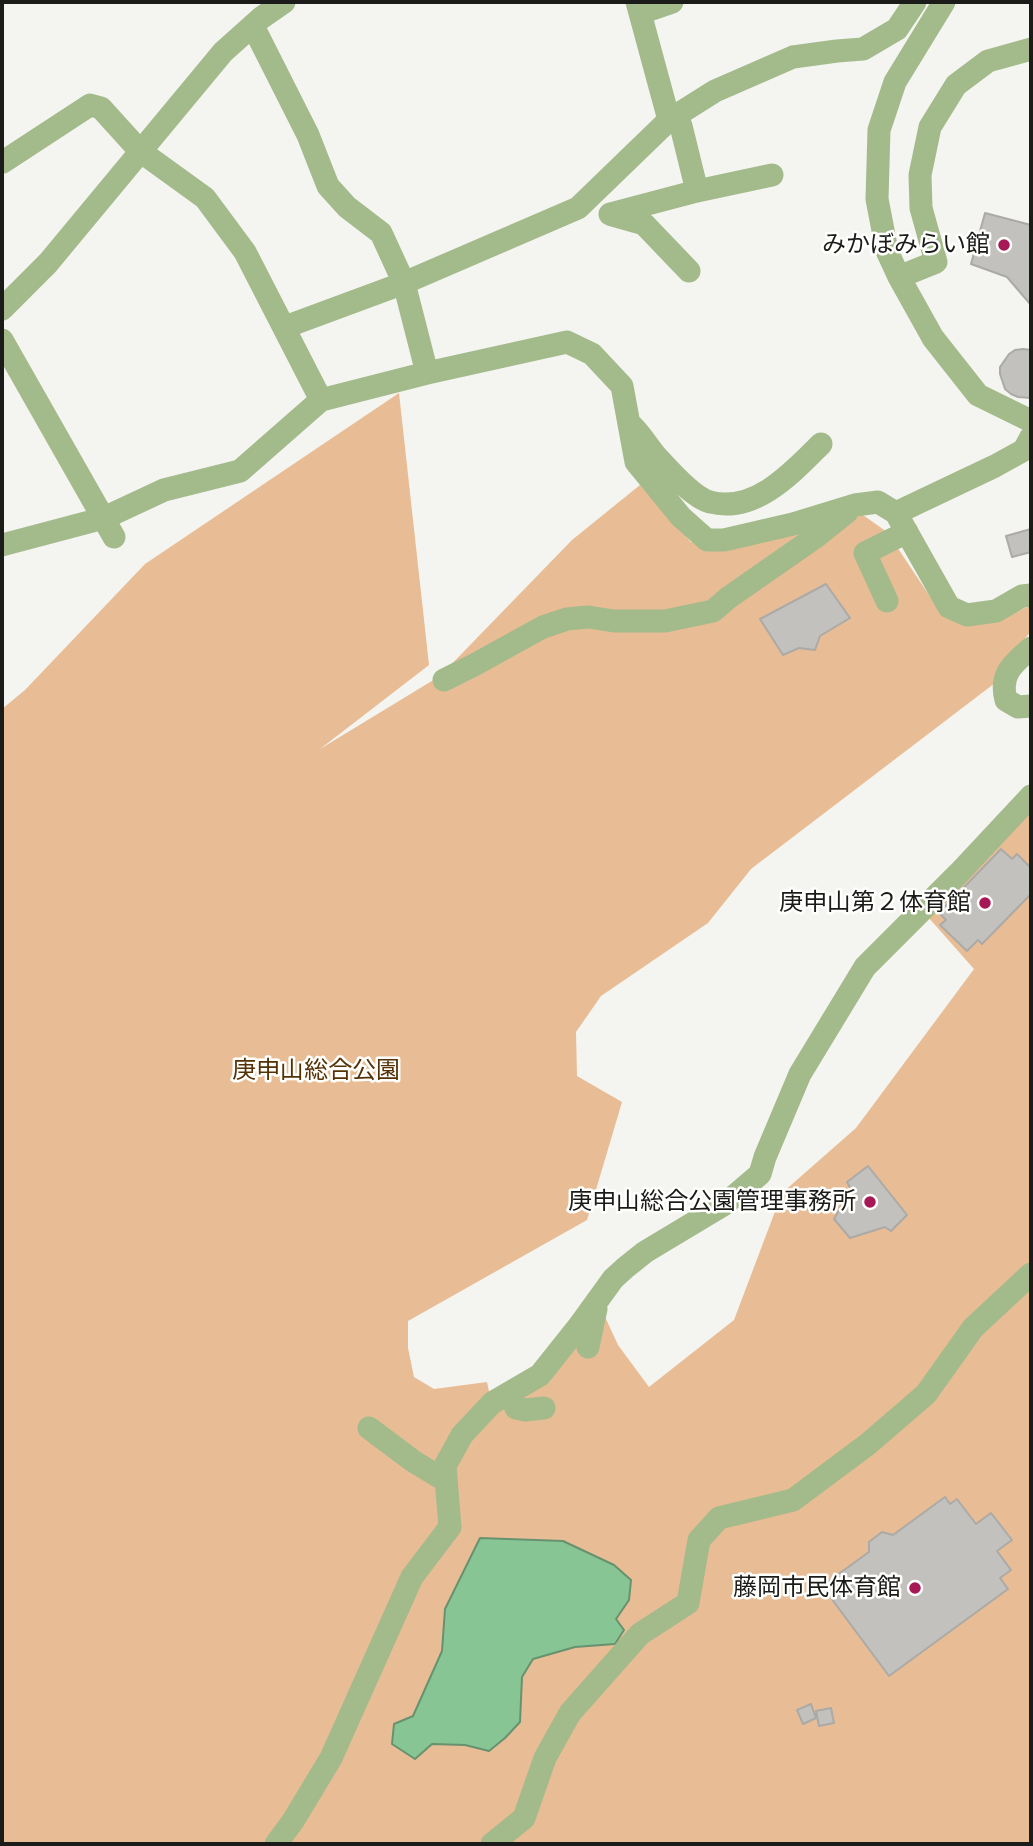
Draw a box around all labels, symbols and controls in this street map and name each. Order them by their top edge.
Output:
place label: みかぼみらい館 [822,231,990,259]
marker: みかぼみらい館 [996,237,1012,253]
place label: 庚申山第２体育館 [779,889,971,917]
marker: 庚申山第２体育館 [977,895,993,911]
park label: 庚申山総合公園 [232,1057,400,1085]
place label: 庚申山総合公園管理事務所 [568,1188,856,1216]
marker: 庚申山総合公園管理事務所 [862,1194,878,1210]
place label: 藤岡市民体育館 [733,1574,901,1602]
marker: 藤岡市民体育館 [907,1580,923,1596]

